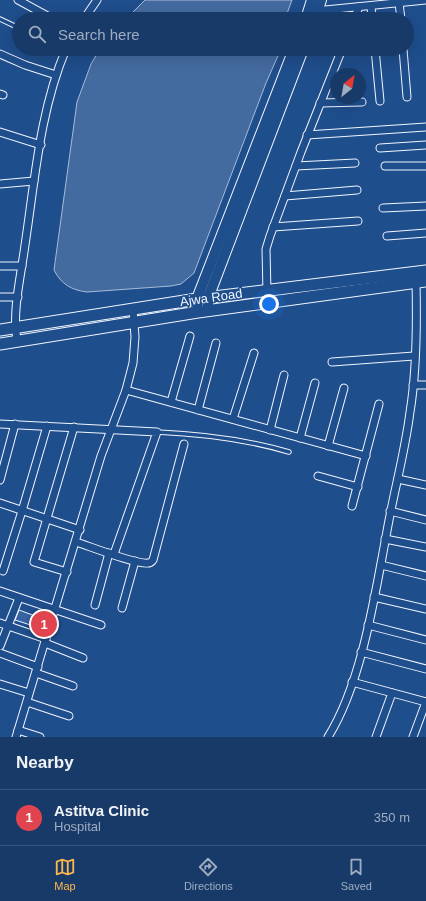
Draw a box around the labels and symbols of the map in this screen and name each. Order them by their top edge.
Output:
north arrow [330,68,366,104]
street label: Ajwa Road [179,286,243,309]
your location [259,294,279,314]
pin: 1 [31,609,57,639]

